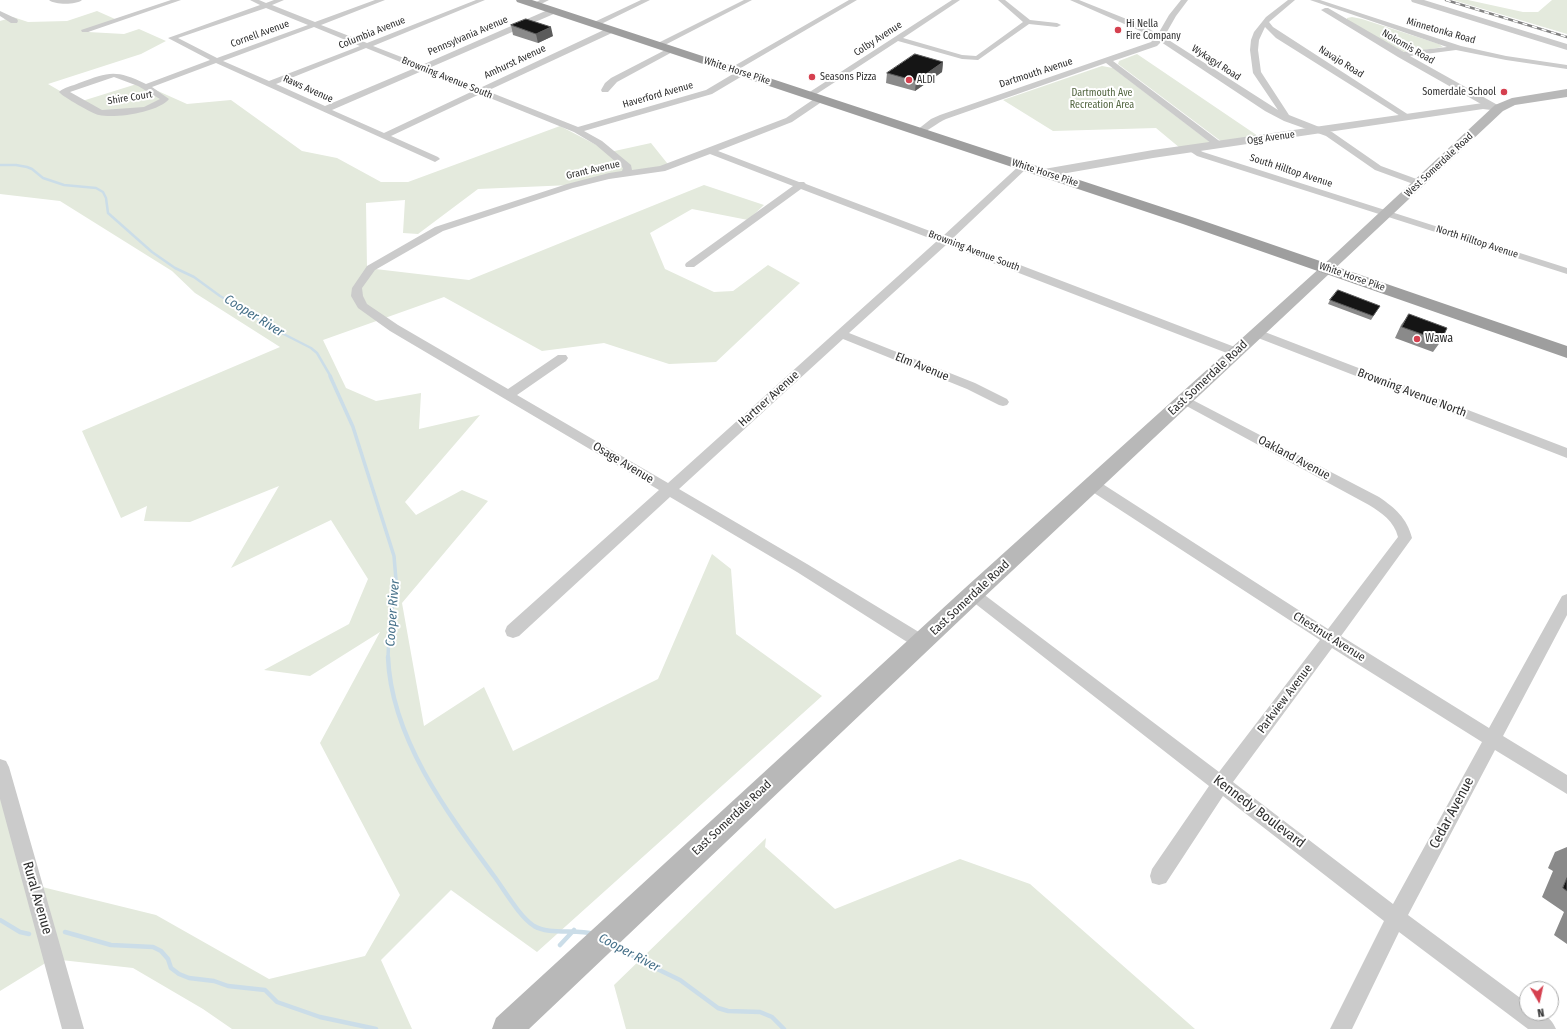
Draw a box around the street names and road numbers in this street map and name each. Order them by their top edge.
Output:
street label: Columbia Avenue [337,14,407,52]
street label: Pennsylvania Avenue [426,14,510,58]
street label: Minnetonka Road [1405,15,1477,47]
street label: Cornell Avenue [229,18,291,50]
street label: Colby Avenue [852,19,904,59]
street label: Nokomis Road [1380,27,1436,67]
street label: Amhurst Avenue [482,42,548,82]
street label: Wykagyl Road [1189,43,1243,83]
street label: Navajo Road [1316,43,1366,81]
street label: Browning Avenue South [400,54,494,102]
street label: White Horse Pike [702,55,772,87]
street label: Dartmouth Avenue [998,55,1074,91]
street label: Raws Avenue [281,73,335,105]
street label: Haverford Avenue [621,79,695,111]
street label: Shire Court [107,89,153,107]
street label: Ogg Avenue [1246,129,1296,147]
street label: West Somerdale Road [1402,130,1476,200]
street label: South Hilltop Avenue [1248,152,1334,190]
street label: White Horse Pike [1010,157,1080,189]
street label: Grant Avenue [565,158,621,182]
street label: North Hilltop Avenue [1434,223,1520,261]
street label: Browning Avenue South [927,228,1021,274]
street label: White Horse Pike [1317,260,1387,294]
street label: East Somerdale Road [1165,337,1251,419]
street label: Elm Avenue [893,350,951,384]
street label: Browning Avenue North [1355,366,1469,420]
street label: Hartner Avenue [736,368,802,430]
street label: Oakland Avenue [1256,433,1332,483]
street label: Osage Avenue [590,439,656,487]
street label: East Somerdale Road [927,557,1013,639]
street label: Chestnut Avenue [1290,609,1368,665]
street label: Parkview Avenue [1254,662,1316,736]
street label: Kennedy Boulevard [1210,772,1308,852]
street label: Cedar Avenue [1426,774,1478,852]
street label: East Somerdale Road [689,777,775,859]
street label: Rural Avenue [19,860,55,936]

